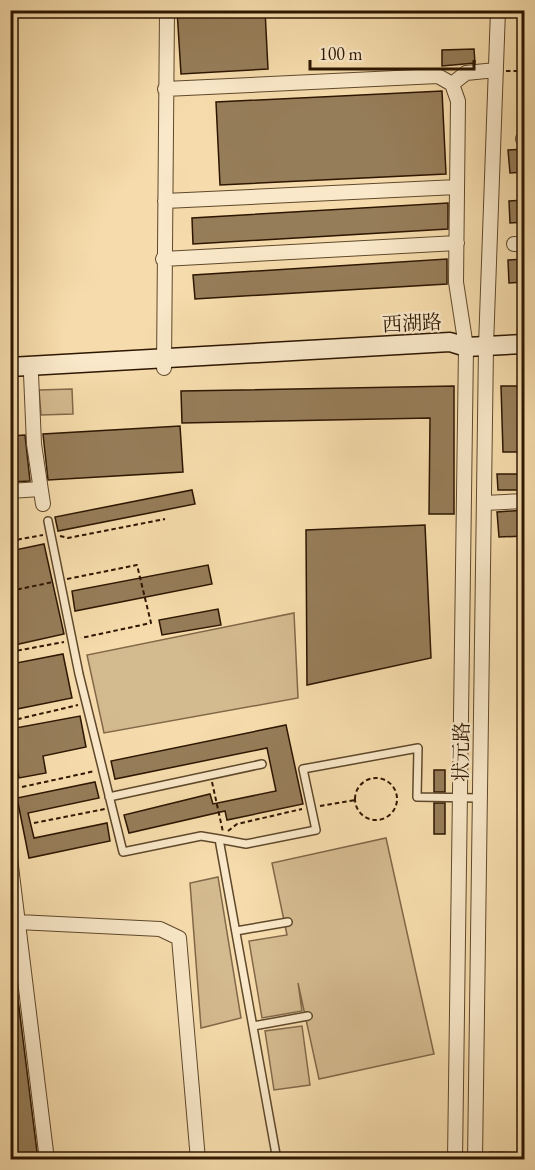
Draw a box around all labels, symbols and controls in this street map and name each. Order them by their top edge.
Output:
scale bar [310,33,474,71]
text: 100 m [319,42,363,65]
street label: 西湖路 [381,308,443,338]
street label: 状元路 [447,722,475,782]

